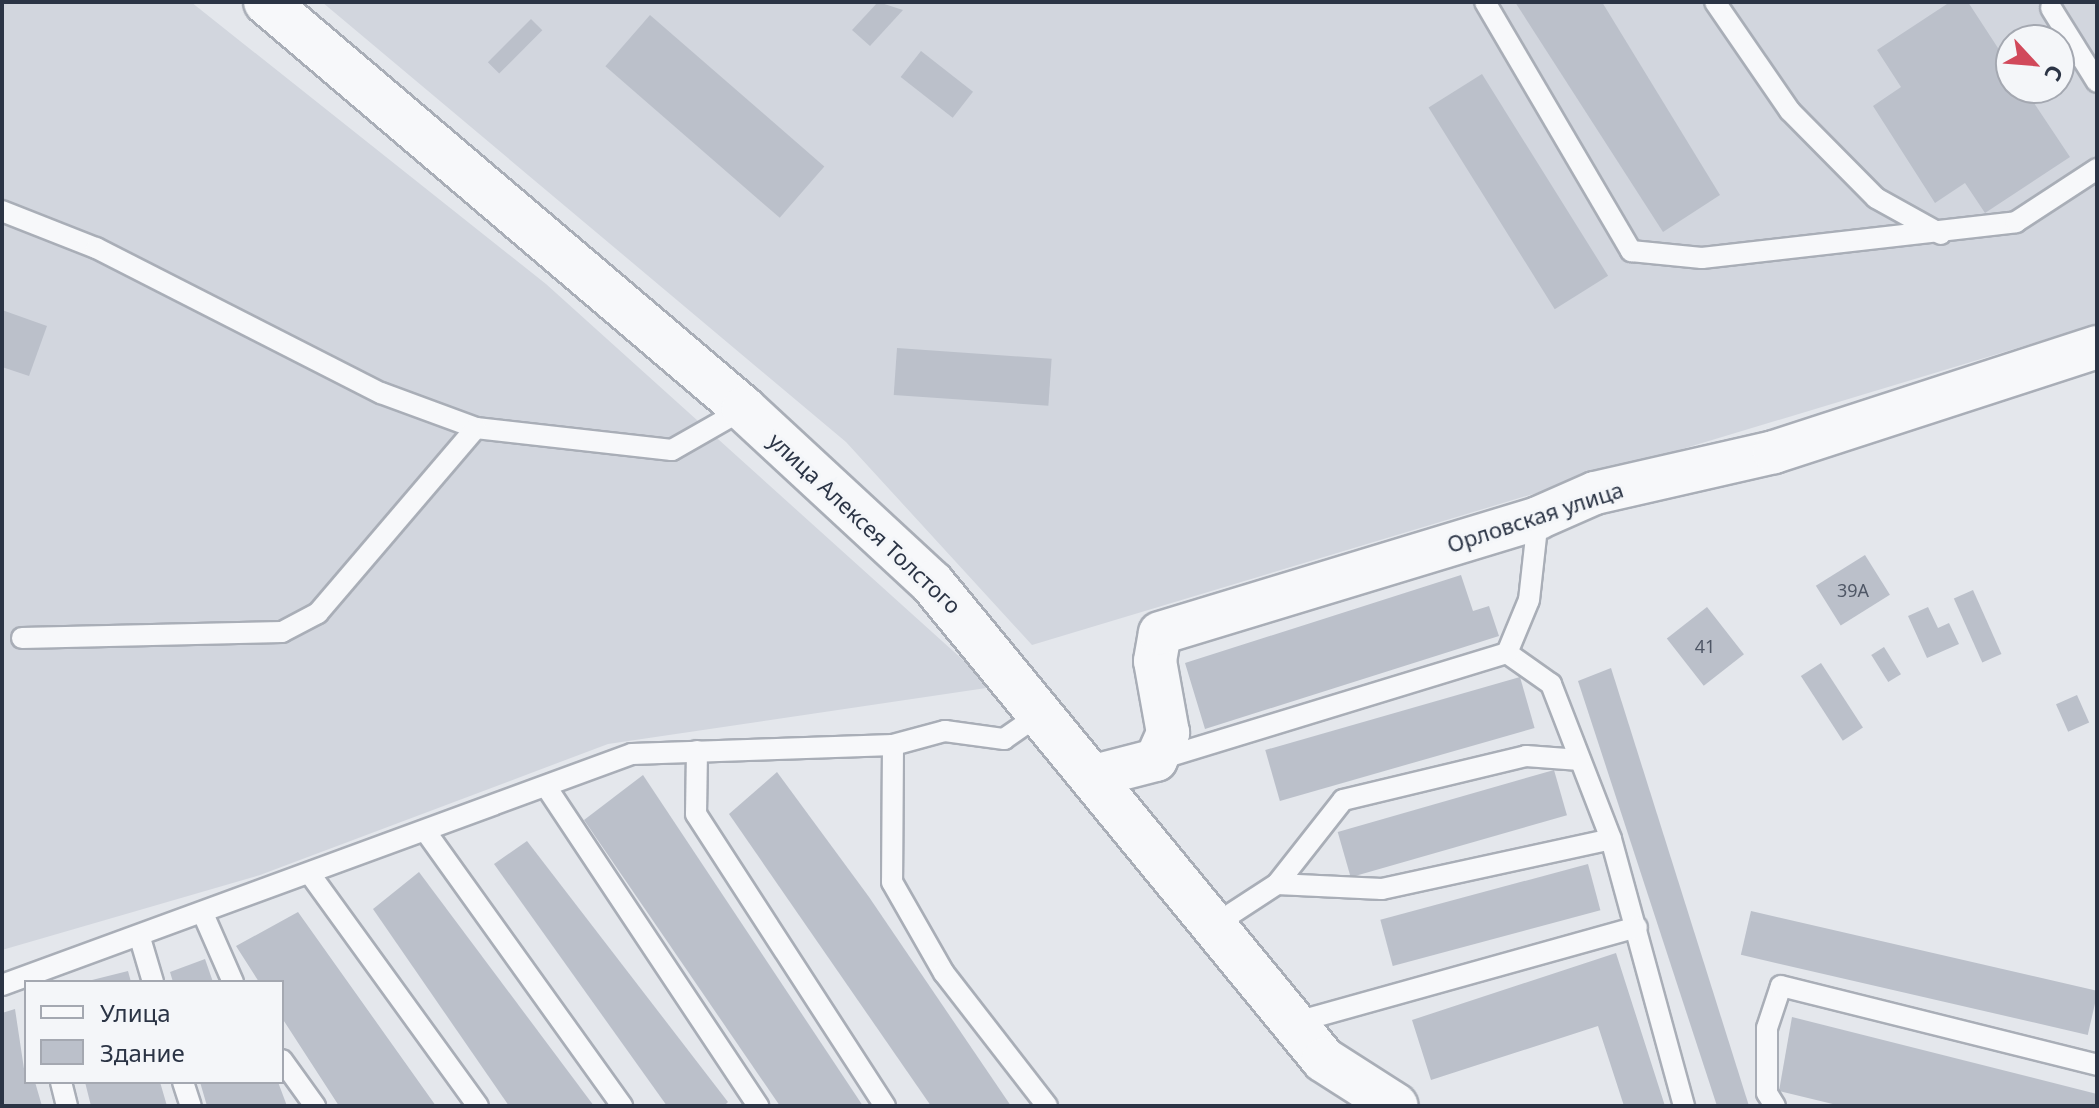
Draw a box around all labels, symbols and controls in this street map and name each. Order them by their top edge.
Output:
north arrow [1995,24,2075,104]
text: С [2038,61,2071,87]
street label: улица Алексея Толстого [763,427,967,619]
street label: Орловская улица [1444,476,1626,558]
house number: 39А [1837,579,1869,601]
house number: 41 [1695,635,1715,657]
legend [24,980,284,1084]
text: Улица [100,996,171,1029]
text: Здание [100,1036,185,1069]

